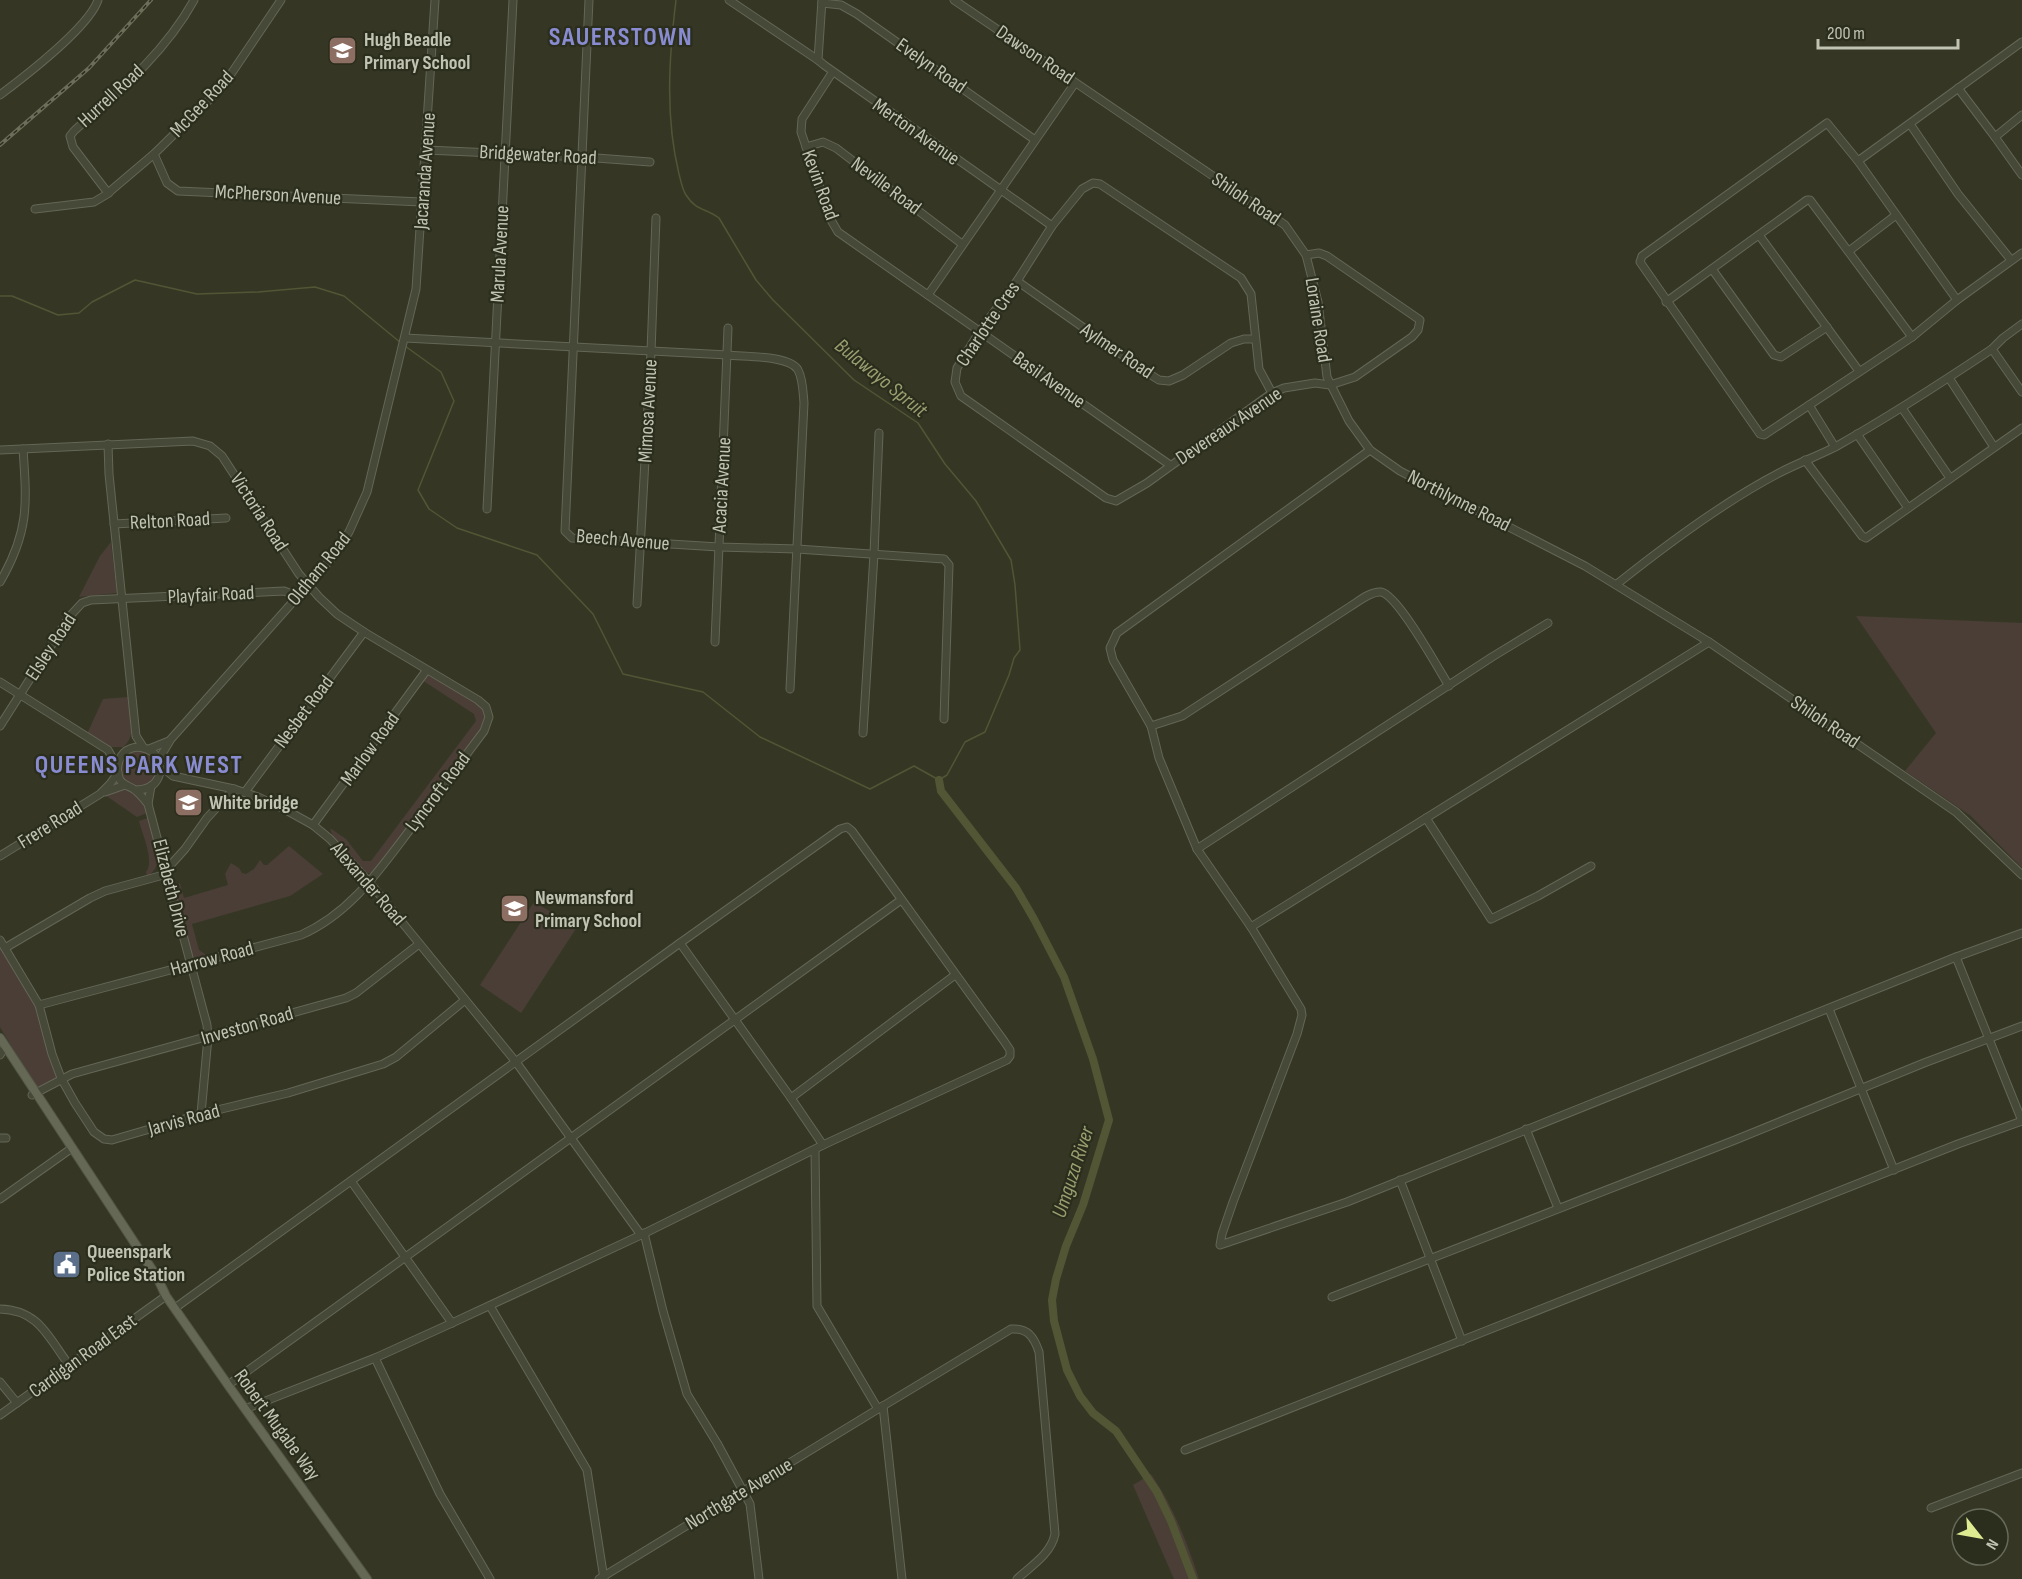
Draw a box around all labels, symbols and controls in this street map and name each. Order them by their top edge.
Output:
scale bar [1818,12,1958,50]
street label: Dawson Road [991,20,1079,90]
district label: SAUERSTOWN [549,22,693,53]
text: 200 m [1827,23,1865,44]
place label: Hugh Beadle Primary School [364,28,470,75]
street label: Evelyn Road [891,33,971,99]
school or university icon: Hugh Beadle Primary School [327,35,359,67]
street label: Hurrell Road [73,59,149,133]
street label: McGee Road [165,66,239,142]
street label: Merton Avenue [868,93,964,171]
street label: Jacaranda Avenue [409,112,441,231]
street label: Bridgewater Road [479,140,597,170]
street label: Kevin Road [796,147,844,223]
street label: Neville Road [846,152,926,220]
street label: Shiloh Road [1207,167,1285,231]
street label: McPherson Avenue [214,180,342,210]
street label: Marula Avenue [485,205,515,303]
street label: Loraine Road [1299,276,1337,364]
street label: Charlotte Cres [951,277,1025,371]
street label: Aylmer Road [1075,317,1158,384]
water label: Bulawayo Spruit [830,333,933,423]
street label: Basil Avenue [1008,346,1090,414]
street label: Mimosa Avenue [633,359,663,463]
street label: Devereaux Avenue [1172,382,1286,470]
street label: Acacia Avenue [707,437,736,534]
street label: Northlynne Road [1404,465,1514,537]
street label: Victoria Road [225,468,293,556]
street label: Relton Road [129,507,211,535]
street label: Beech Avenue [575,524,671,556]
street label: Oldham Road [282,527,356,611]
street label: Playfair Road [167,581,255,609]
street label: Elsley Road [21,609,81,685]
street label: Nesbet Road [269,671,339,753]
street label: Shiloh Road [1786,690,1864,754]
street label: Marlow Road [335,708,405,790]
street label: Lyncroft Road [400,748,476,836]
district label: QUEENS PARK WEST [35,750,243,781]
school or university icon: White bridge [172,787,204,819]
place label: White bridge [209,791,299,815]
street label: Frere Road [14,796,86,854]
street label: Elizabeth Drive [147,837,195,939]
street label: Alexander Road [325,837,411,931]
place label: Newmansford Primary School [535,886,641,933]
school or university icon: Newmansford Primary School [498,893,530,925]
street label: Harrow Road [168,936,256,982]
street label: Investon Road [198,1001,296,1051]
street label: Jarvis Road [145,1099,222,1141]
water label: Umguza River [1046,1122,1100,1221]
place label: Queenspark Police Station [87,1240,185,1287]
public building icon: Queenspark Police Station [50,1248,82,1280]
street label: Cardigan Road East [25,1309,141,1403]
street label: Robert Mugabe Way [229,1365,326,1486]
street label: Northgate Avenue [681,1453,797,1535]
north arrow [1950,1507,2010,1567]
text: N [1981,1535,2002,1553]

